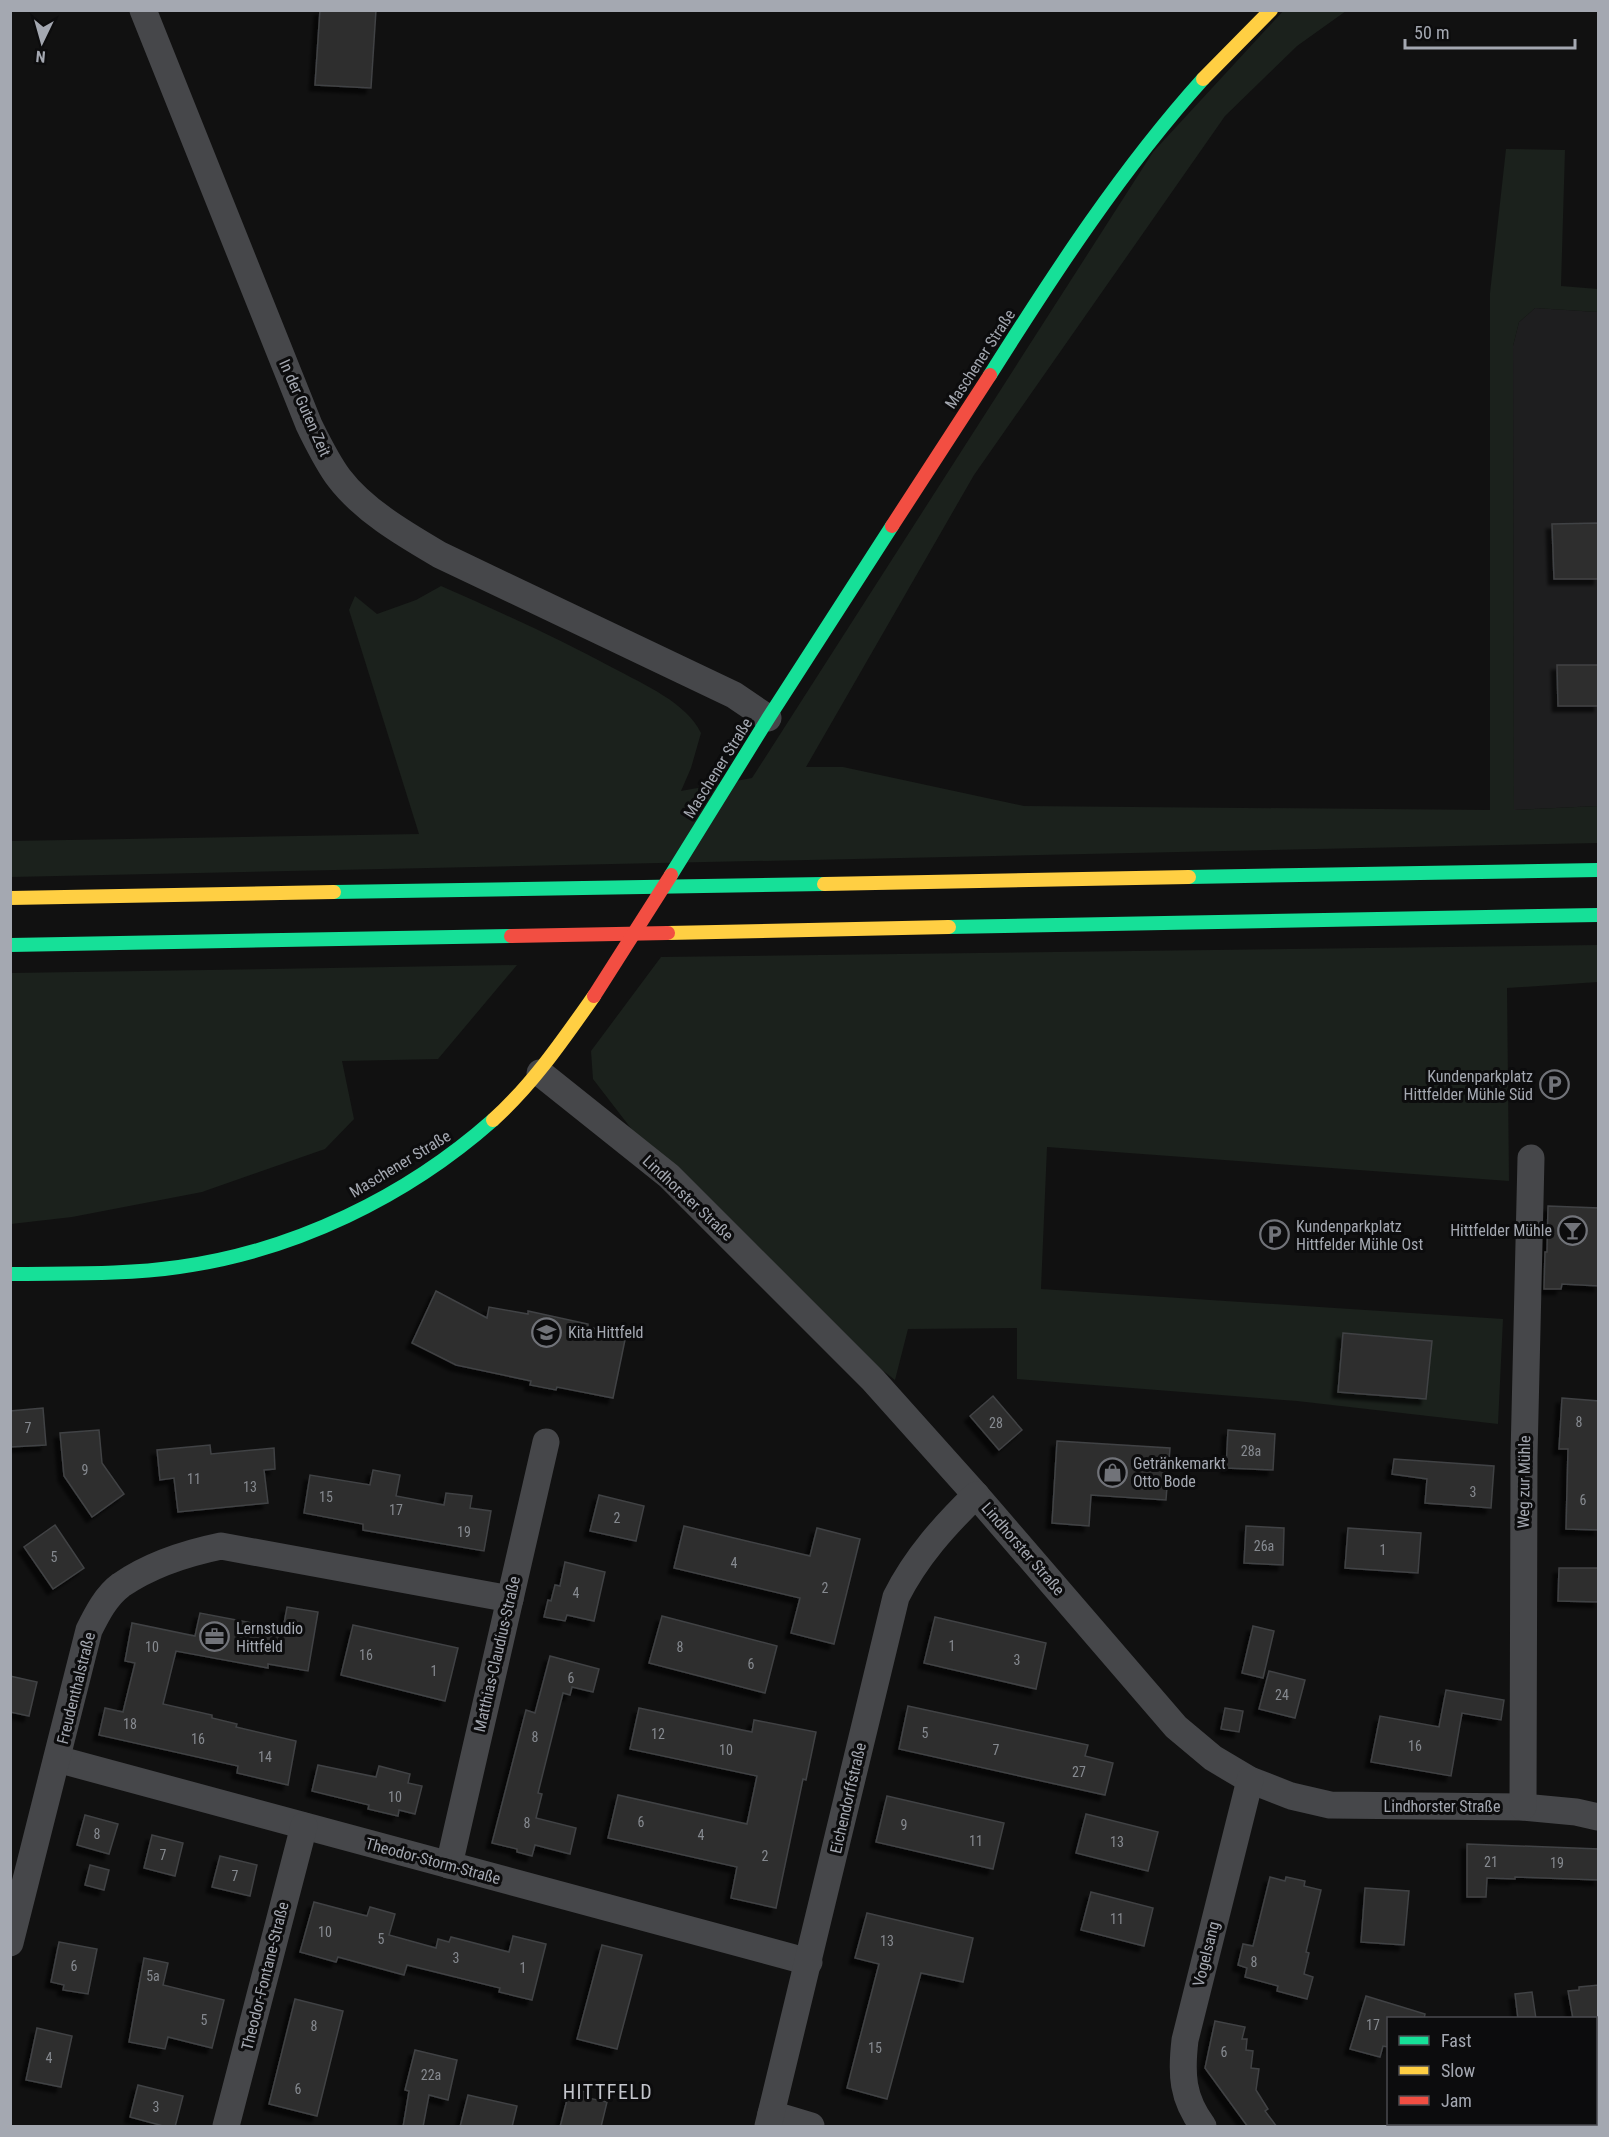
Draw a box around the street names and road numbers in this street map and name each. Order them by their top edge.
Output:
street label: Maschener Straße [941,306,1019,412]
street label: In der Guten Zeit [275,356,335,460]
street label: Maschener Straße [680,714,756,822]
street label: Maschener Straße [346,1126,454,1202]
street label: Lindhorster Straße [639,1151,737,1245]
street label: Weg zur Mühle [1514,1435,1534,1529]
street label: Lindhorster Straße [978,1499,1068,1599]
street label: Matthias-Claudius-Straße [470,1574,524,1734]
street label: Freudenthalstraße [53,1630,99,1746]
street label: Eichendorffstraße [826,1741,870,1855]
street label: Lindhorster Straße [1384,1797,1500,1816]
street label: Theodor-Storm-Straße [363,1834,503,1888]
street label: Theodor-Fontane-Straße [237,1900,293,2052]
street label: Vogelsang [1189,1920,1223,1988]

